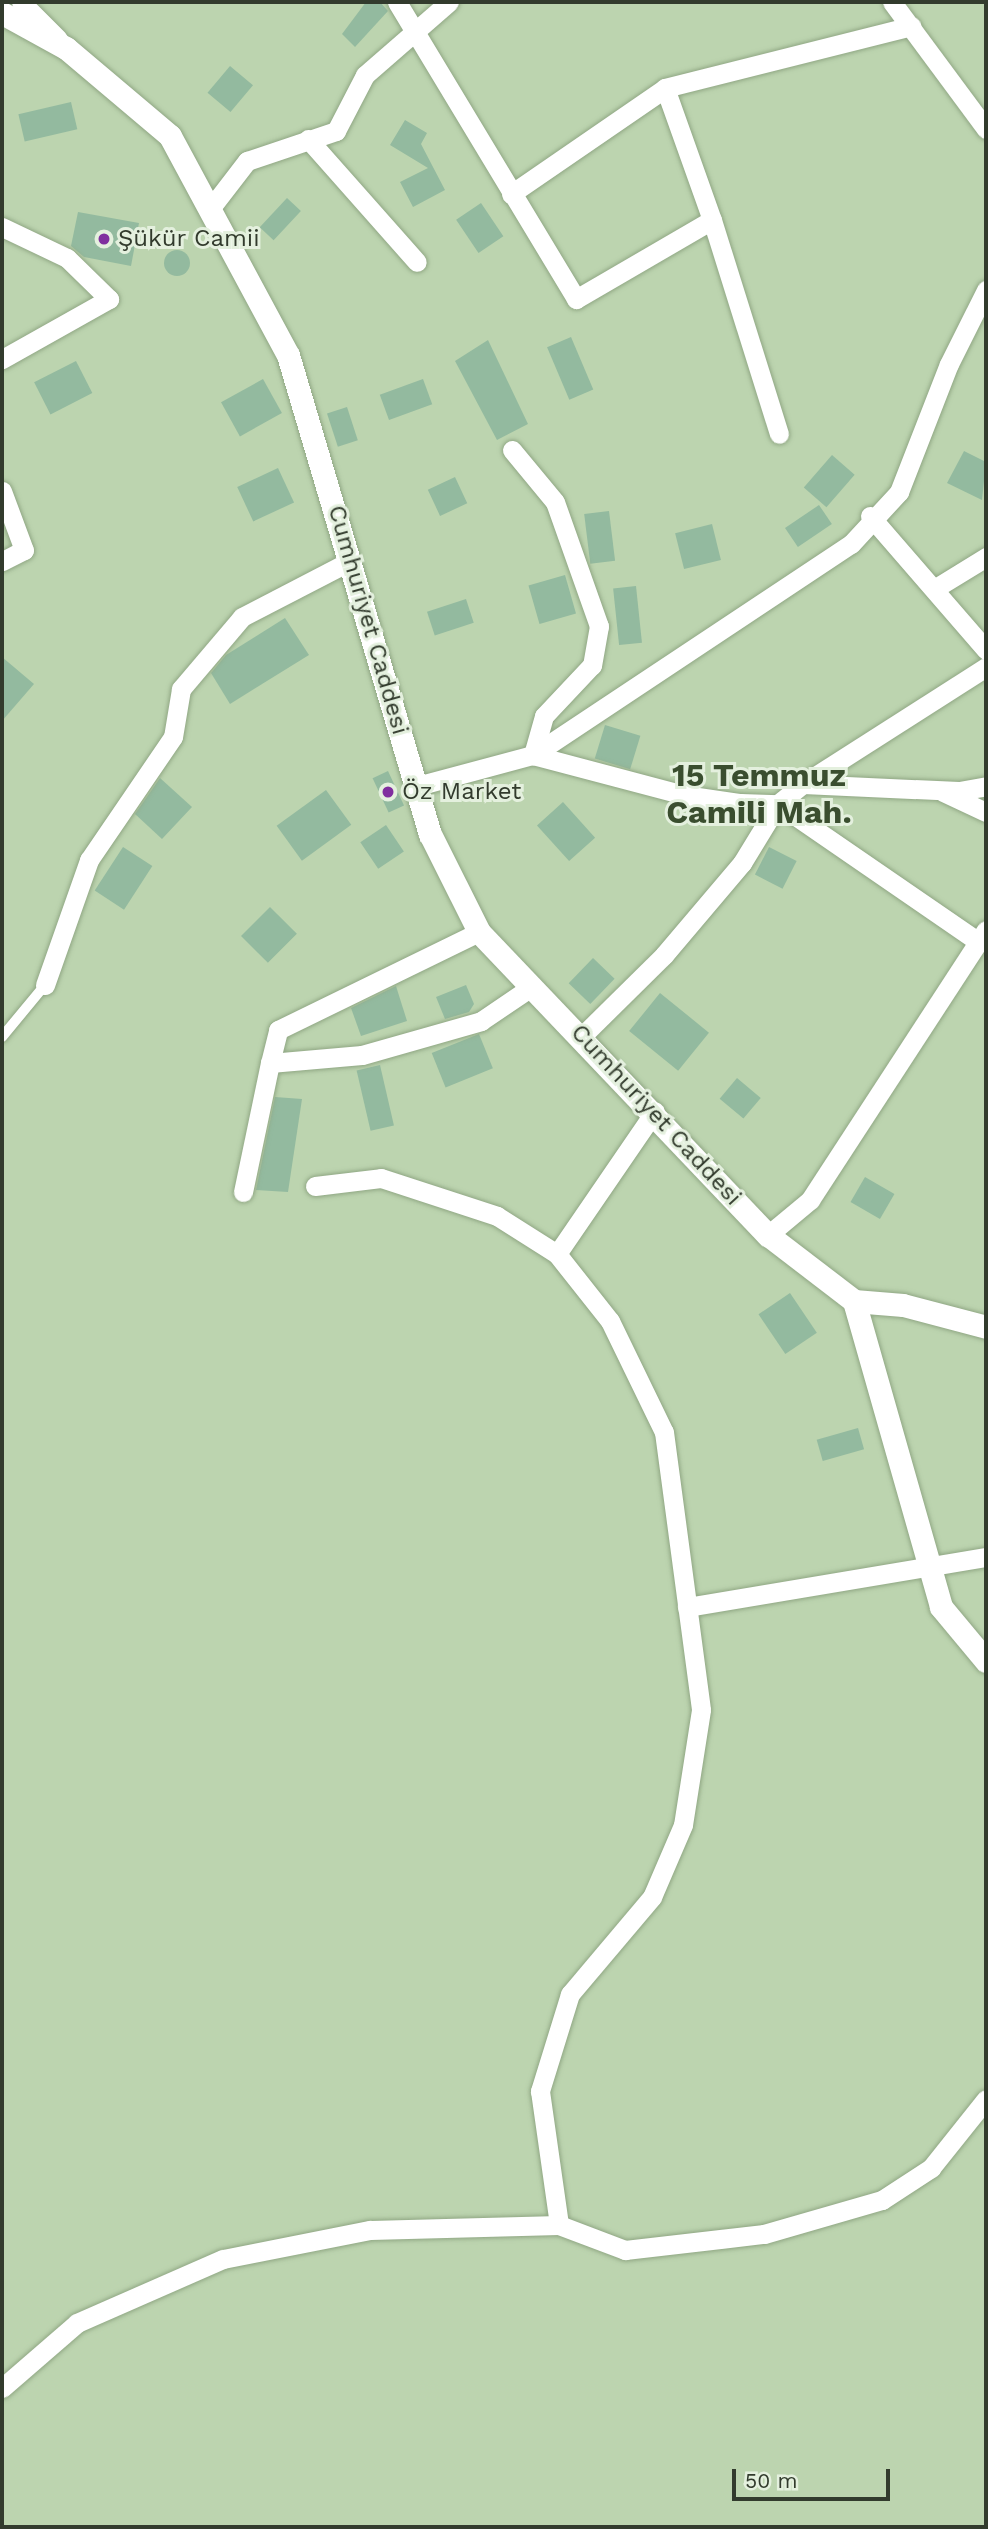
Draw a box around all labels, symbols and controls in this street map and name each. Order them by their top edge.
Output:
place label: Şükür Camii [118,225,260,253]
marker: Şükür Camii [96,231,112,247]
street label: Cumhuriyet Caddesi [321,502,415,738]
district label: 15 Temmuz Camili Mah. [666,757,852,832]
place label: Öz Market [402,778,521,806]
marker: Öz Market [380,784,396,800]
street label: Cumhuriyet Caddesi [565,1018,747,1212]
scale bar [736,2456,894,2500]
text: 50 m [745,2468,797,2493]

